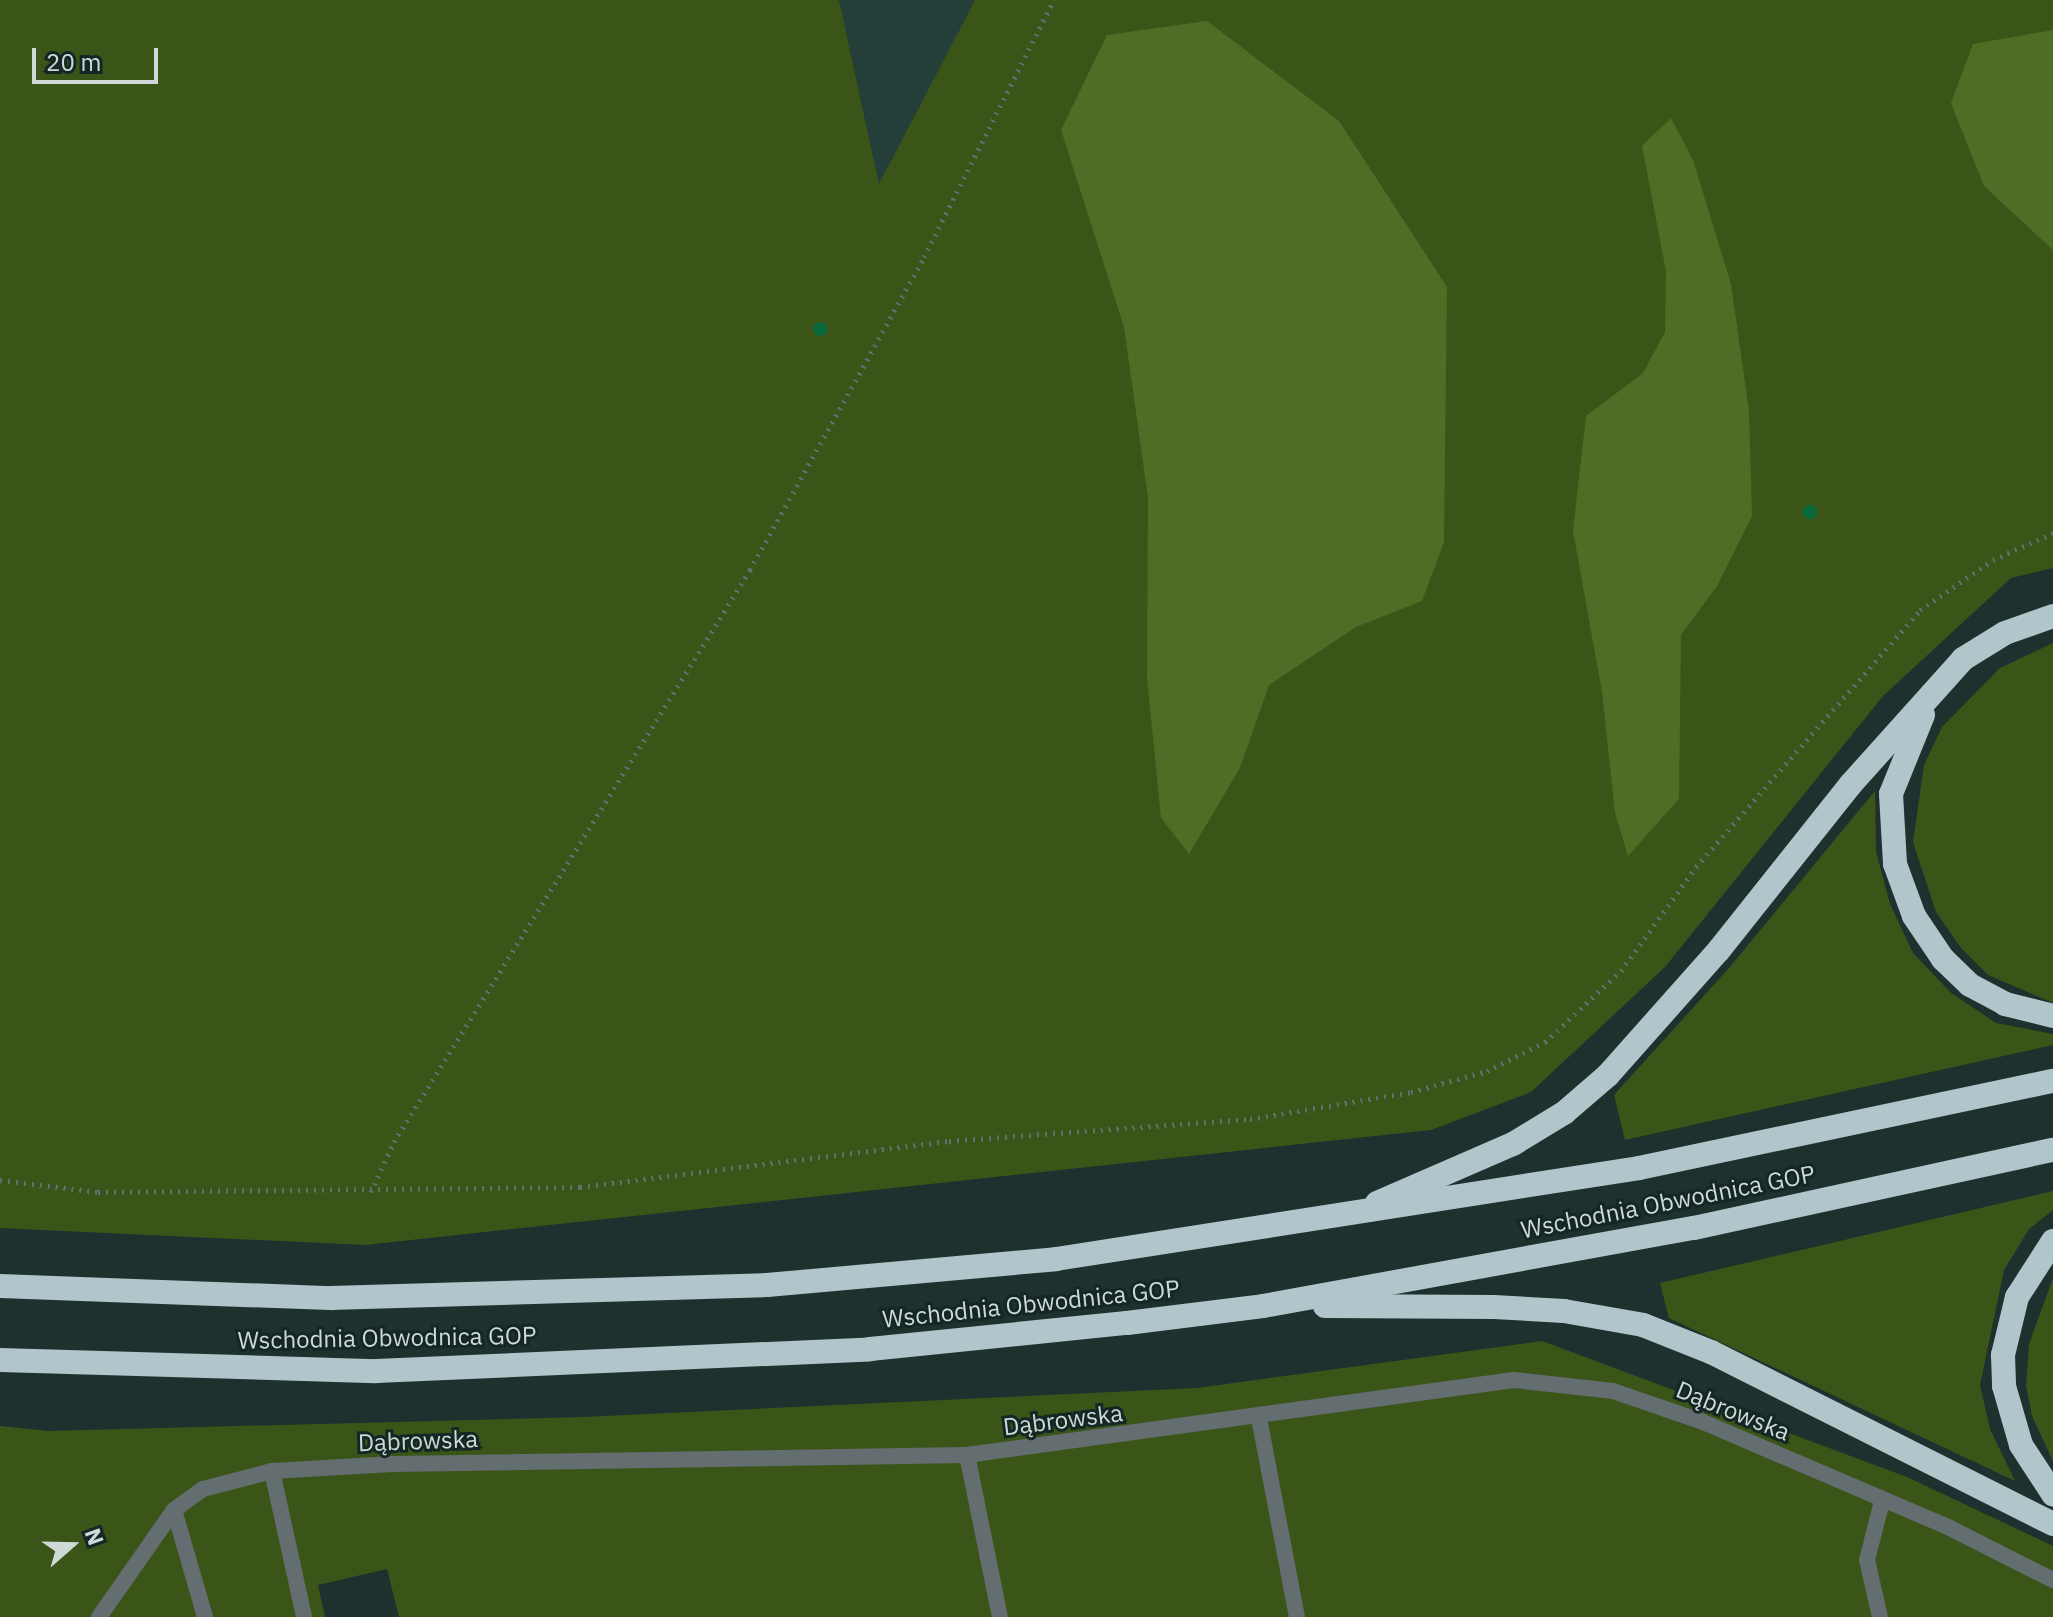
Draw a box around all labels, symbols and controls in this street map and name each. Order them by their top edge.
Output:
scale bar [36,32,162,82]
text: 20 m [46,46,101,78]
street label: Wschodnia Obwodnica GOP [1519,1159,1817,1245]
street label: Wschodnia Obwodnica GOP [881,1274,1181,1334]
street label: Wschodnia Obwodnica GOP [237,1321,537,1355]
street label: Dąbrowska [1672,1375,1794,1447]
street label: Dąbrowska [1002,1398,1124,1442]
street label: Dąbrowska [357,1425,479,1457]
north arrow [32,1505,112,1585]
text: N [79,1524,111,1549]

